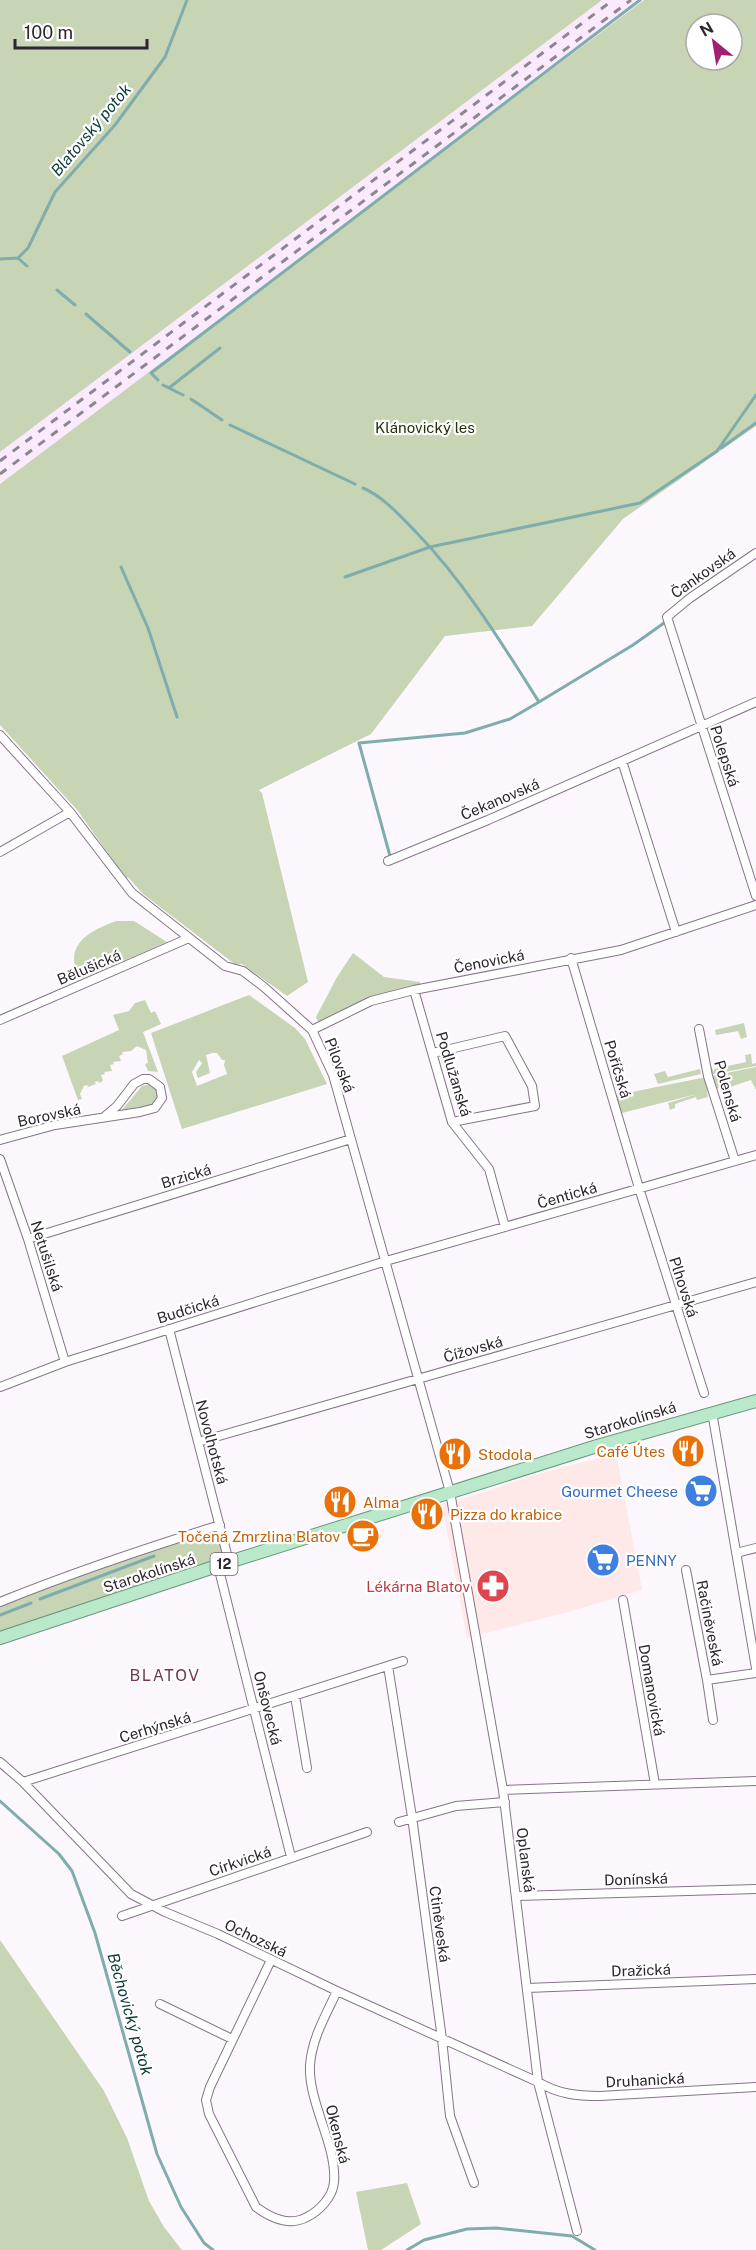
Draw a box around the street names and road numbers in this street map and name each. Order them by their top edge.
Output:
street label: Čankovská [667,544,739,602]
street label: Polepská [707,723,743,789]
street label: Čekanovská [458,775,542,823]
street label: Bělušická [55,946,123,988]
street label: Čenovická [452,946,526,976]
street label: Podlužanská [433,1029,475,1119]
street label: Pilovská [322,1035,358,1095]
street label: Poříčská [601,1038,635,1100]
street label: Polenská [711,1058,745,1124]
street label: Borovská [16,1100,82,1130]
street label: Brzická [159,1160,213,1192]
street label: Čentická [535,1178,599,1212]
street label: Netušilská [28,1218,66,1294]
street label: Plhovská [666,1255,702,1319]
street label: Budčická [155,1291,221,1327]
street label: Čížovská [441,1332,505,1366]
street label: Novolhotská [193,1398,231,1486]
street label: Starokolínská [582,1398,678,1442]
street label: Starokolínská [101,1550,197,1596]
road number: 12 [210,1553,238,1575]
street label: Račiněveská [693,1579,727,1667]
street label: Domanovická [636,1643,668,1737]
street label: Onšovecká [251,1669,285,1747]
street label: Cerhýnská [117,1708,193,1746]
street label: Oplanská [514,1827,538,1893]
street label: Církvická [207,1842,273,1880]
street label: Donínská [604,1869,668,1889]
street label: Ctiněveská [426,1885,454,1963]
street label: Ochozská [222,1916,290,1960]
street label: Dražická [611,1960,671,1980]
street label: Druhanická [605,2069,685,2091]
street label: Okenská [322,2103,354,2165]

